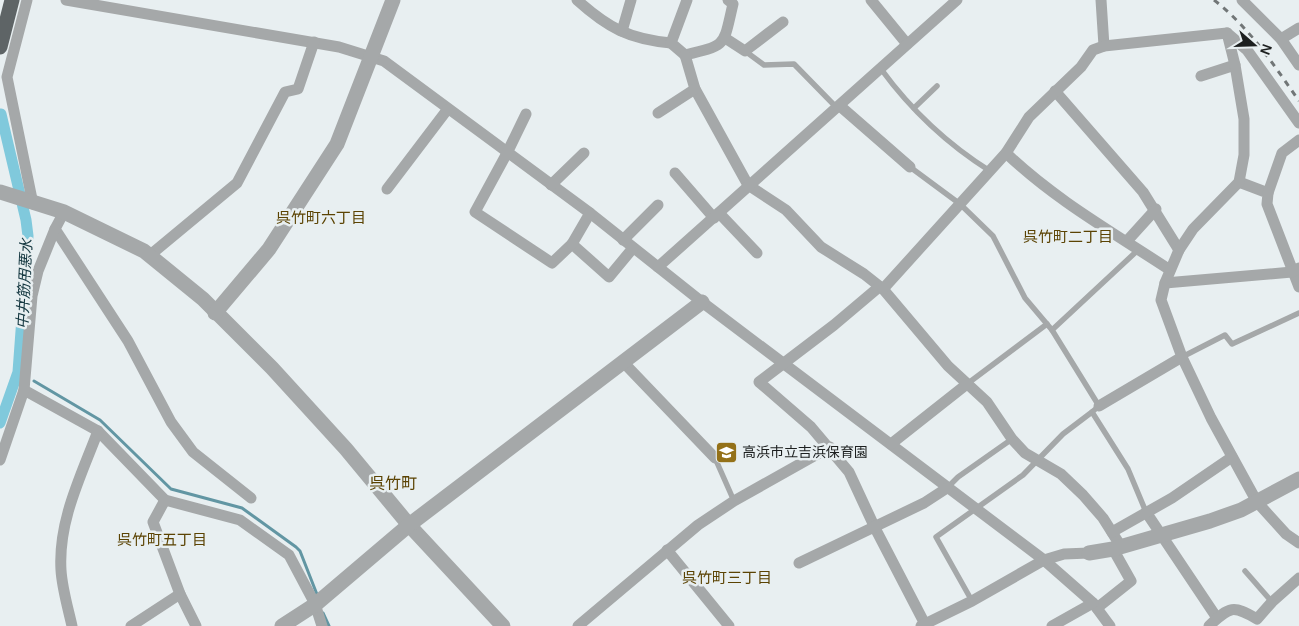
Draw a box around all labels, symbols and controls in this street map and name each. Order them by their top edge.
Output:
north arrow [1229,20,1279,70]
text: N [1257,42,1275,57]
district label: 呉竹町六丁目 [276,209,366,226]
district label: 呉竹町二丁目 [1023,228,1113,245]
water label: 中井筋用悪水 [13,237,35,329]
school or university icon: 高浜市立吉浜保育園 [714,440,738,464]
place label: 高浜市立吉浜保育園 [742,444,868,460]
district label: 呉竹町 [369,475,417,492]
district label: 呉竹町五丁目 [117,531,207,548]
district label: 呉竹町三丁目 [682,569,772,586]

